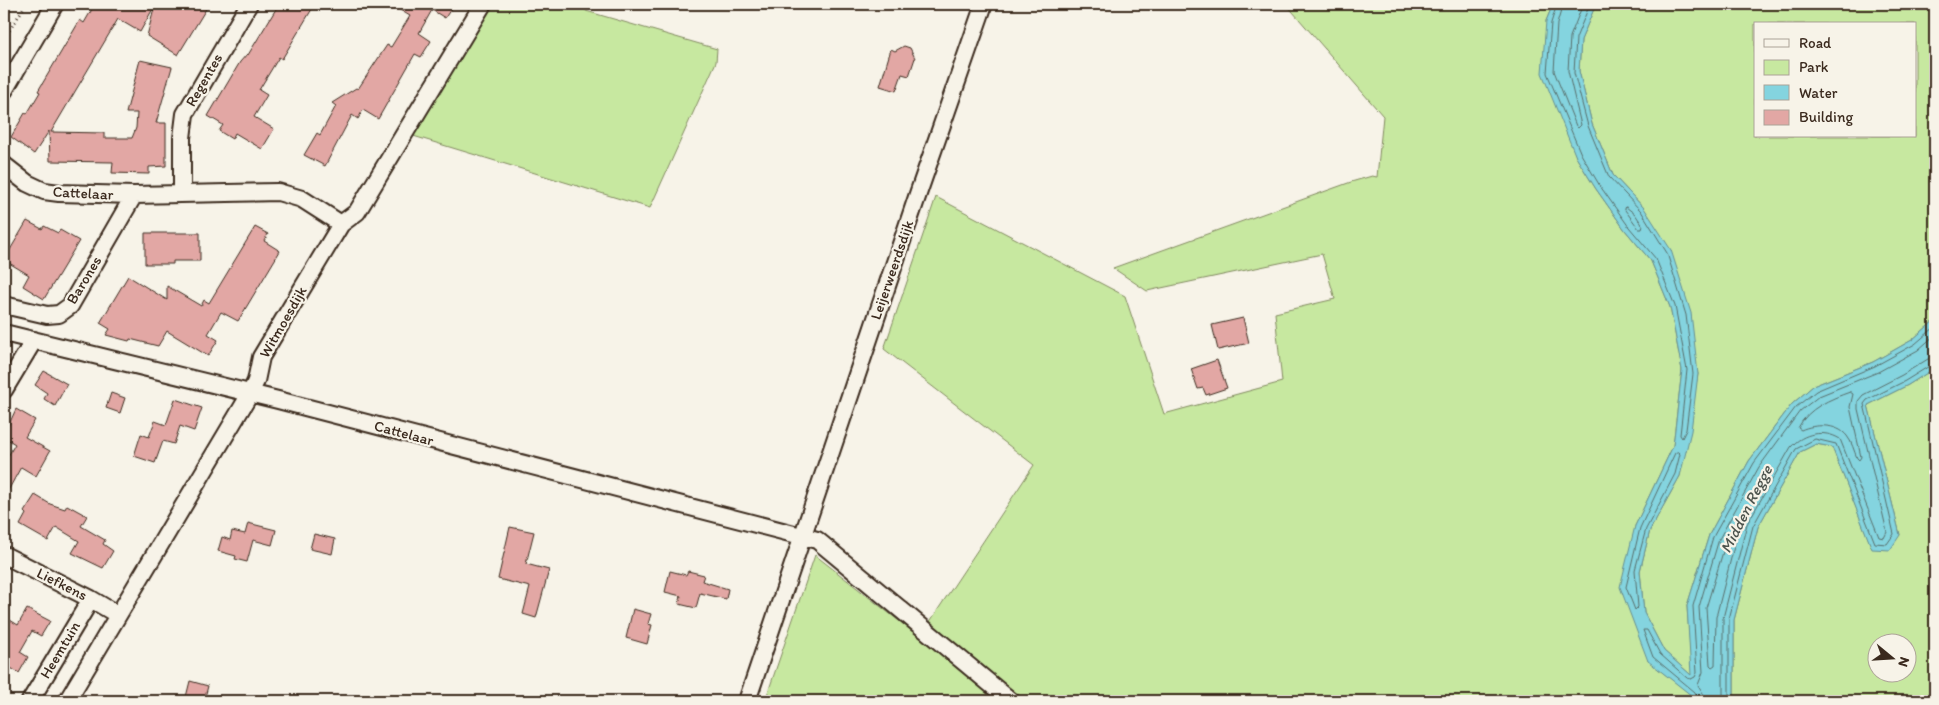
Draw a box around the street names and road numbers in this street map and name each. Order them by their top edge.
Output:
street label: Regentes [182,50,227,110]
street label: Cattelaar [52,182,114,204]
street label: Leijerweerdsdijk [867,218,918,322]
street label: Barones [63,252,106,307]
street label: Witmoesdijk [255,283,311,361]
street label: Cattelaar [372,416,436,450]
street label: Liefkens [34,564,91,604]
street label: Heemtuin [36,618,84,682]

